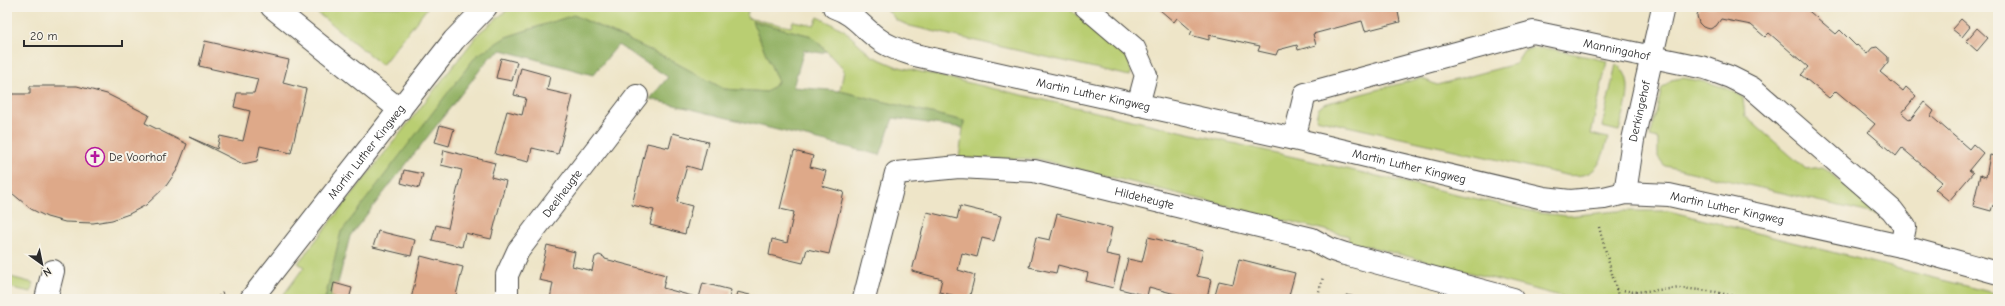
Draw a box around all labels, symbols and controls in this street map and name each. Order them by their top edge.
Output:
scale bar [24,22,122,48]
text: 20 m [30,29,58,43]
street label: Manningahof [1582,36,1652,63]
street label: Martin Luther Kingweg [1035,75,1152,114]
street label: Derkingehof [1626,79,1653,143]
street label: Martin Luther Kingweg [325,102,408,202]
church icon: De Voorhof [84,146,106,168]
street label: Martin Luther Kingweg [1351,146,1468,186]
place label: De Voorhof [109,150,166,164]
street label: Deelheugte [540,167,585,220]
street label: Hildeheugte [1113,184,1175,212]
street label: Martin Luther Kingweg [1669,188,1786,227]
north arrow [22,244,62,284]
text: N [41,265,54,279]

